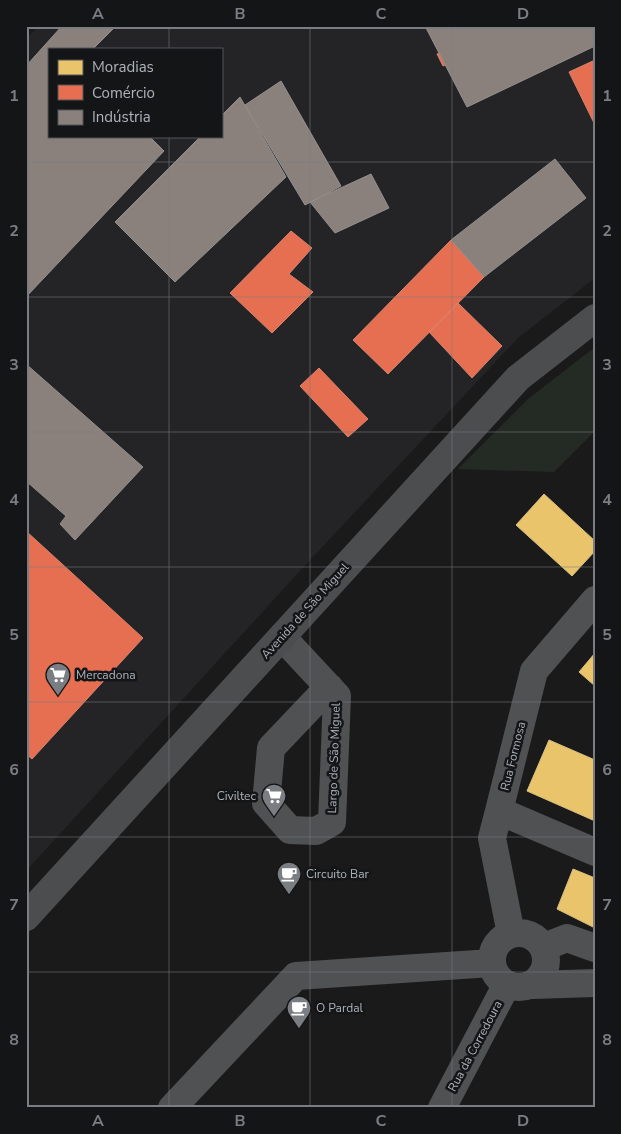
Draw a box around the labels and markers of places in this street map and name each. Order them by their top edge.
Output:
supermarket icon: Mercadona [45,662,71,696]
place label: Mercadona [76,667,136,683]
supermarket icon: Civiltec [261,783,287,817]
place label: Civiltec [217,788,256,804]
cafe icon: Circuito Bar [276,861,302,895]
place label: Circuito Bar [306,866,370,882]
cafe icon: O Pardal [286,995,312,1029]
place label: O Pardal [316,1000,364,1016]

